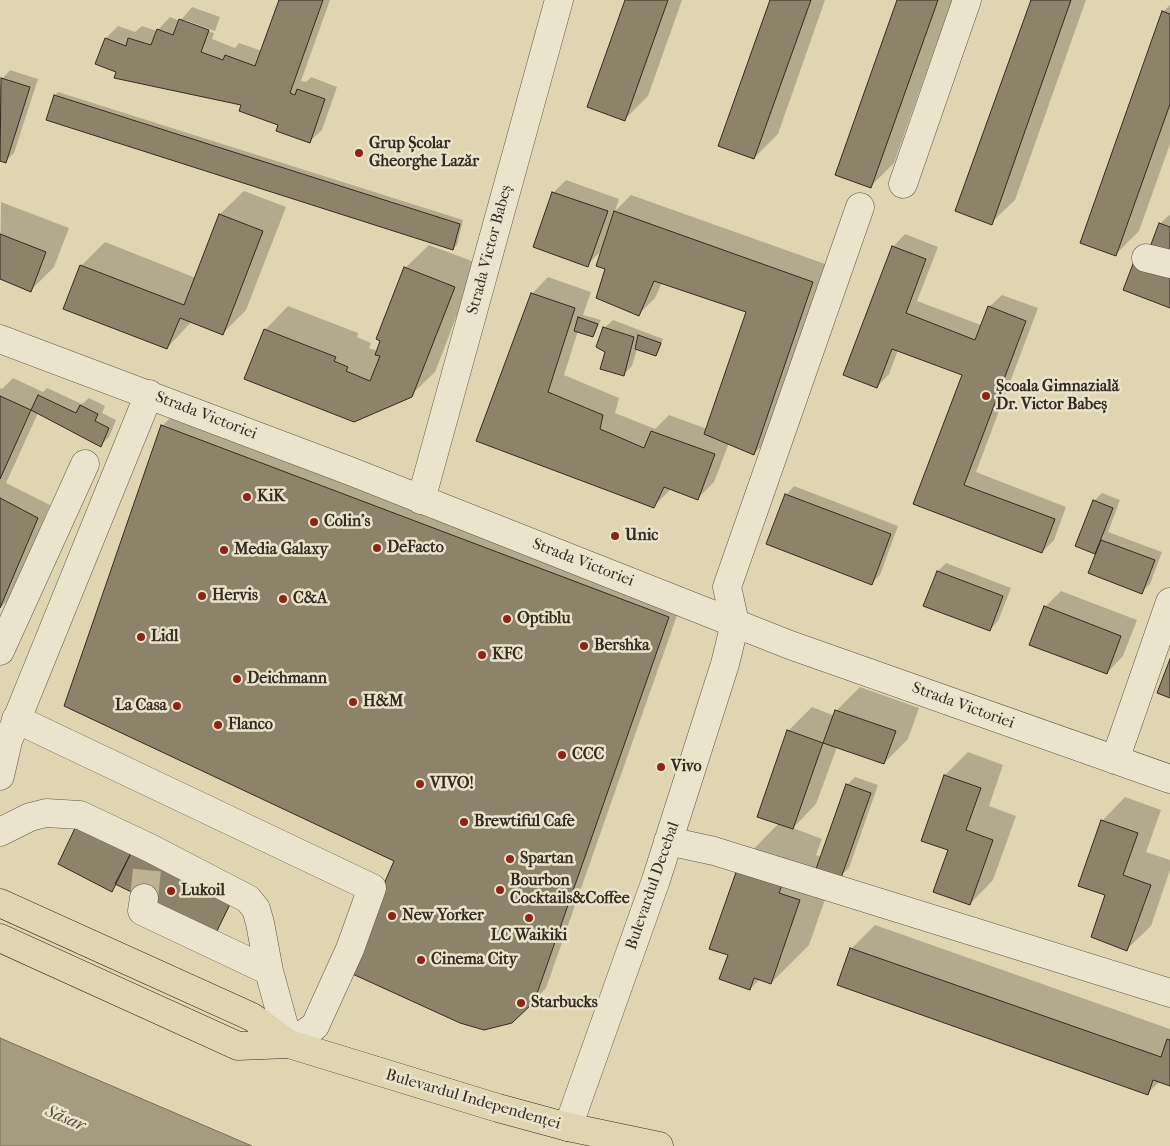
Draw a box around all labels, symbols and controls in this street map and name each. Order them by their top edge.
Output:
place label: Grup Școlar Gheorghe Lazăr [369,134,479,172]
marker: Grup Școlar Gheorghe Lazăr [353,147,365,159]
street label: Strada Victor Babeș [463,183,517,317]
place label: Școala Gimnazială Dr. Victor Babeș [996,377,1119,415]
street label: Strada Victoriei [152,388,260,444]
marker: Școala Gimnazială Dr. Victor Babeș [980,390,992,402]
place label: KiK [257,487,285,507]
marker: KiK [241,491,253,503]
place label: Colin's [324,512,370,532]
marker: Colin's [308,516,320,528]
place label: Unic [625,526,658,546]
marker: Unic [609,530,621,542]
street label: Strada Victoriei [529,535,637,591]
place label: DeFacto [387,538,444,558]
place label: Media Galaxy [234,540,328,560]
marker: DeFacto [371,542,383,554]
marker: Media Galaxy [218,544,230,556]
place label: Hervis [212,586,258,606]
place label: C&A [293,589,327,609]
marker: Hervis [196,590,208,602]
marker: C&A [277,593,289,605]
place label: Optiblu [517,609,570,629]
marker: Optiblu [501,613,513,625]
place label: Lidl [151,627,178,647]
marker: Lidl [135,631,147,643]
place label: Bershka [594,636,650,656]
marker: Bershka [578,640,590,652]
place label: KFC [492,645,523,665]
marker: KFC [476,649,488,661]
place label: Deichmann [247,669,327,689]
marker: Deichmann [231,673,243,685]
street label: Strada Victoriei [909,679,1017,733]
place label: H&M [363,692,403,712]
place label: La Casa [115,696,167,716]
marker: H&M [347,696,359,708]
marker: La Casa [171,700,183,712]
place label: Flanco [228,715,273,735]
marker: Flanco [212,719,224,731]
place label: CCC [572,745,604,765]
marker: CCC [556,749,568,761]
place label: Vivo [671,757,702,777]
marker: Vivo [655,761,667,773]
place label: VIVO! [430,774,474,794]
marker: VIVO! [414,778,426,790]
place label: Brewtiful Cafe [474,812,575,832]
marker: Brewtiful Cafe [458,816,470,828]
street label: Bulevardul Decebal [622,819,684,953]
place label: Spartan [520,849,574,869]
marker: Spartan [504,853,516,865]
place label: Bourbon Cocktails&Coffee [510,871,630,909]
place label: Lukoil [181,881,225,901]
marker: Bourbon Cocktails&Coffee [494,884,506,896]
marker: Lukoil [165,885,177,897]
place label: New Yorker [402,906,484,926]
marker: New Yorker [386,910,398,922]
marker: LC Waikiki [523,912,535,924]
place label: LC Waikiki [491,926,567,946]
place label: Cinema City [431,950,517,970]
marker: Cinema City [415,954,427,966]
place label: Starbucks [531,993,598,1013]
marker: Starbucks [515,997,527,1009]
street label: Bulevardul Independenței [383,1066,563,1134]
water label: Săsar [42,1101,88,1137]

